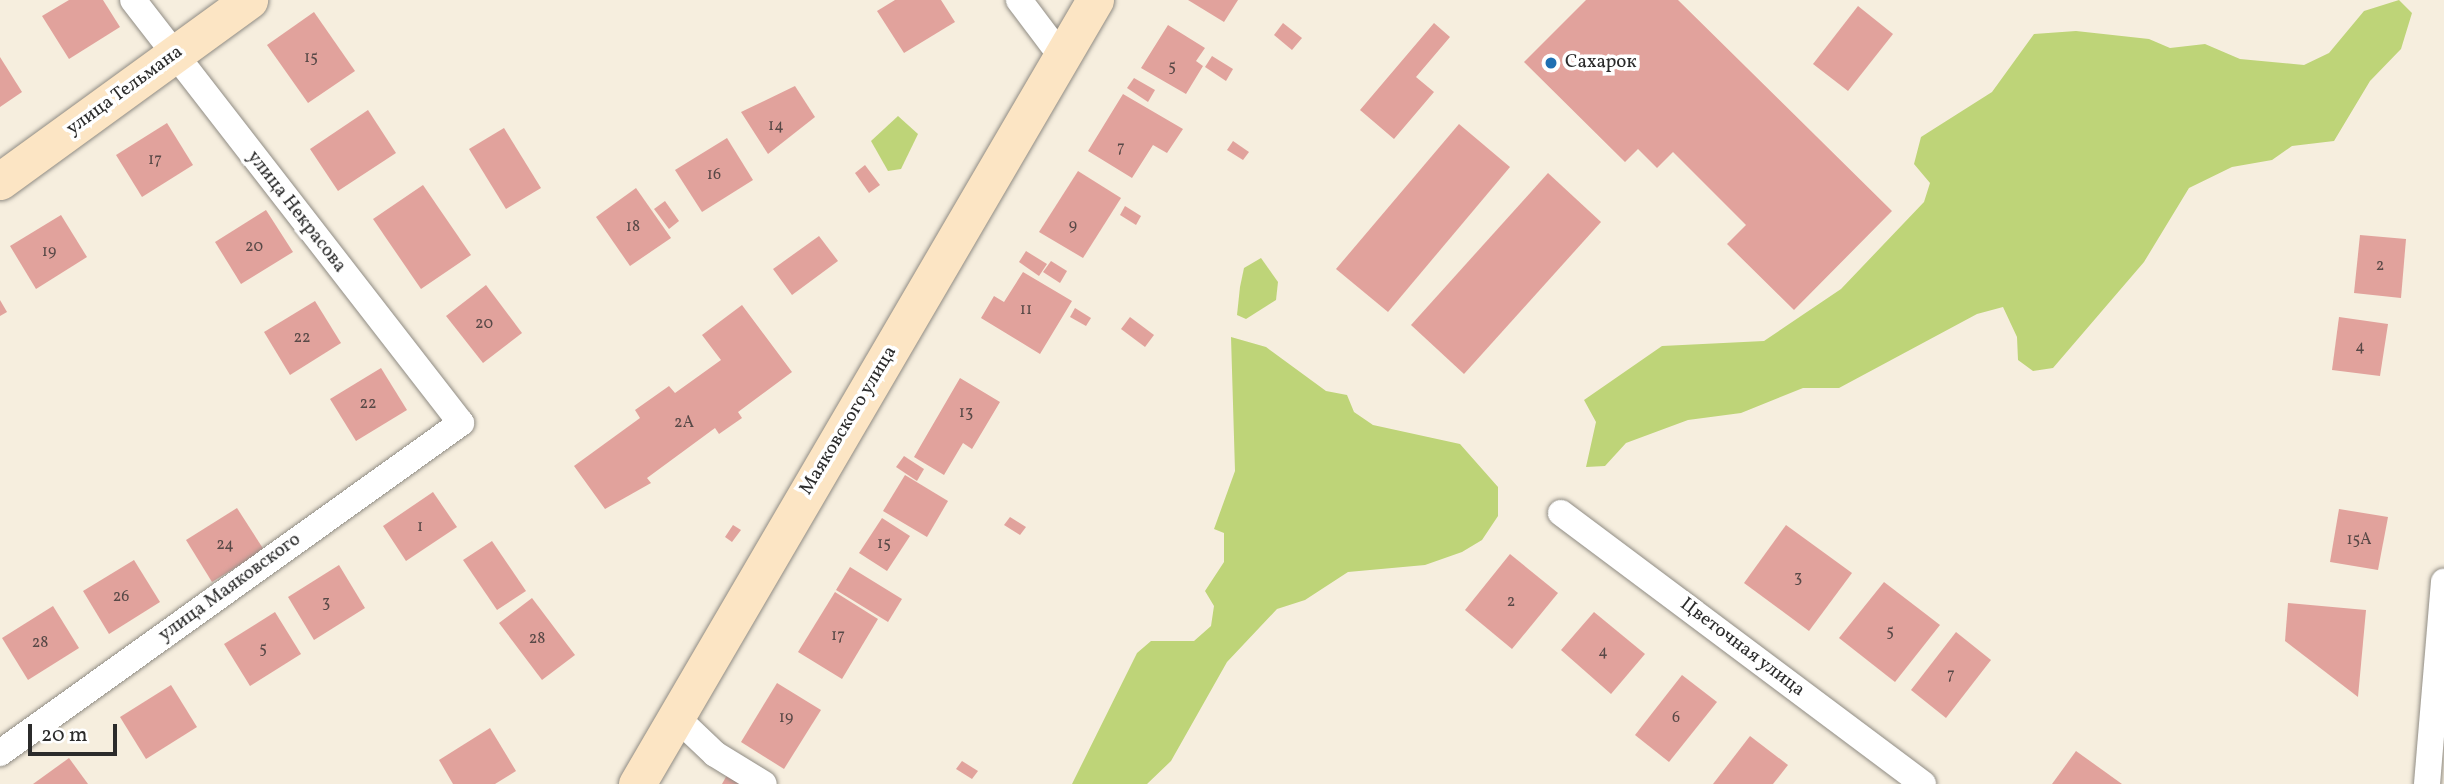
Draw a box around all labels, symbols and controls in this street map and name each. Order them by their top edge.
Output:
street label: улица Тельмана [62,41,188,141]
house number: 15 [304,48,318,68]
place label: Сахарок [1565,52,1637,74]
marker: Сахарок [1543,55,1559,71]
house number: 5 [1168,57,1176,77]
house number: 14 [768,116,784,136]
house number: 7 [1117,138,1125,158]
street label: улица Некрасова [241,147,351,277]
house number: 17 [148,150,162,170]
house number: 16 [707,165,721,185]
house number: 9 [1069,216,1077,236]
house number: 18 [626,217,640,237]
house number: 20 [245,237,263,257]
house number: 19 [42,242,56,262]
house number: 2 [2376,256,2384,276]
house number: 11 [1020,300,1032,320]
house number: 20 [475,314,493,334]
house number: 22 [293,328,311,348]
house number: 4 [2355,337,2365,357]
street label: Маяковского улица [795,342,903,500]
house number: 22 [359,394,377,414]
house number: 13 [959,403,973,423]
house number: 2А [674,413,694,433]
house number: 1 [417,517,423,537]
street label: улица Маяковского [155,529,305,647]
house number: 15А [2346,530,2372,550]
house number: 15 [877,534,891,554]
house number: 24 [216,535,234,555]
house number: 3 [1794,568,1802,588]
house number: 26 [113,587,129,607]
house number: 2 [1507,592,1515,612]
house number: 3 [322,593,330,613]
street label: Цветочная улица [1675,593,1809,703]
house number: 5 [1886,622,1894,642]
house number: 17 [831,626,845,646]
house number: 28 [529,629,545,649]
house number: 28 [32,633,48,653]
house number: 5 [259,639,267,659]
house number: 4 [1598,642,1608,662]
house number: 7 [1947,665,1955,685]
house number: 19 [779,708,793,728]
house number: 6 [1672,708,1680,728]
scale bar [32,710,121,754]
text: 20 m [41,721,87,750]

